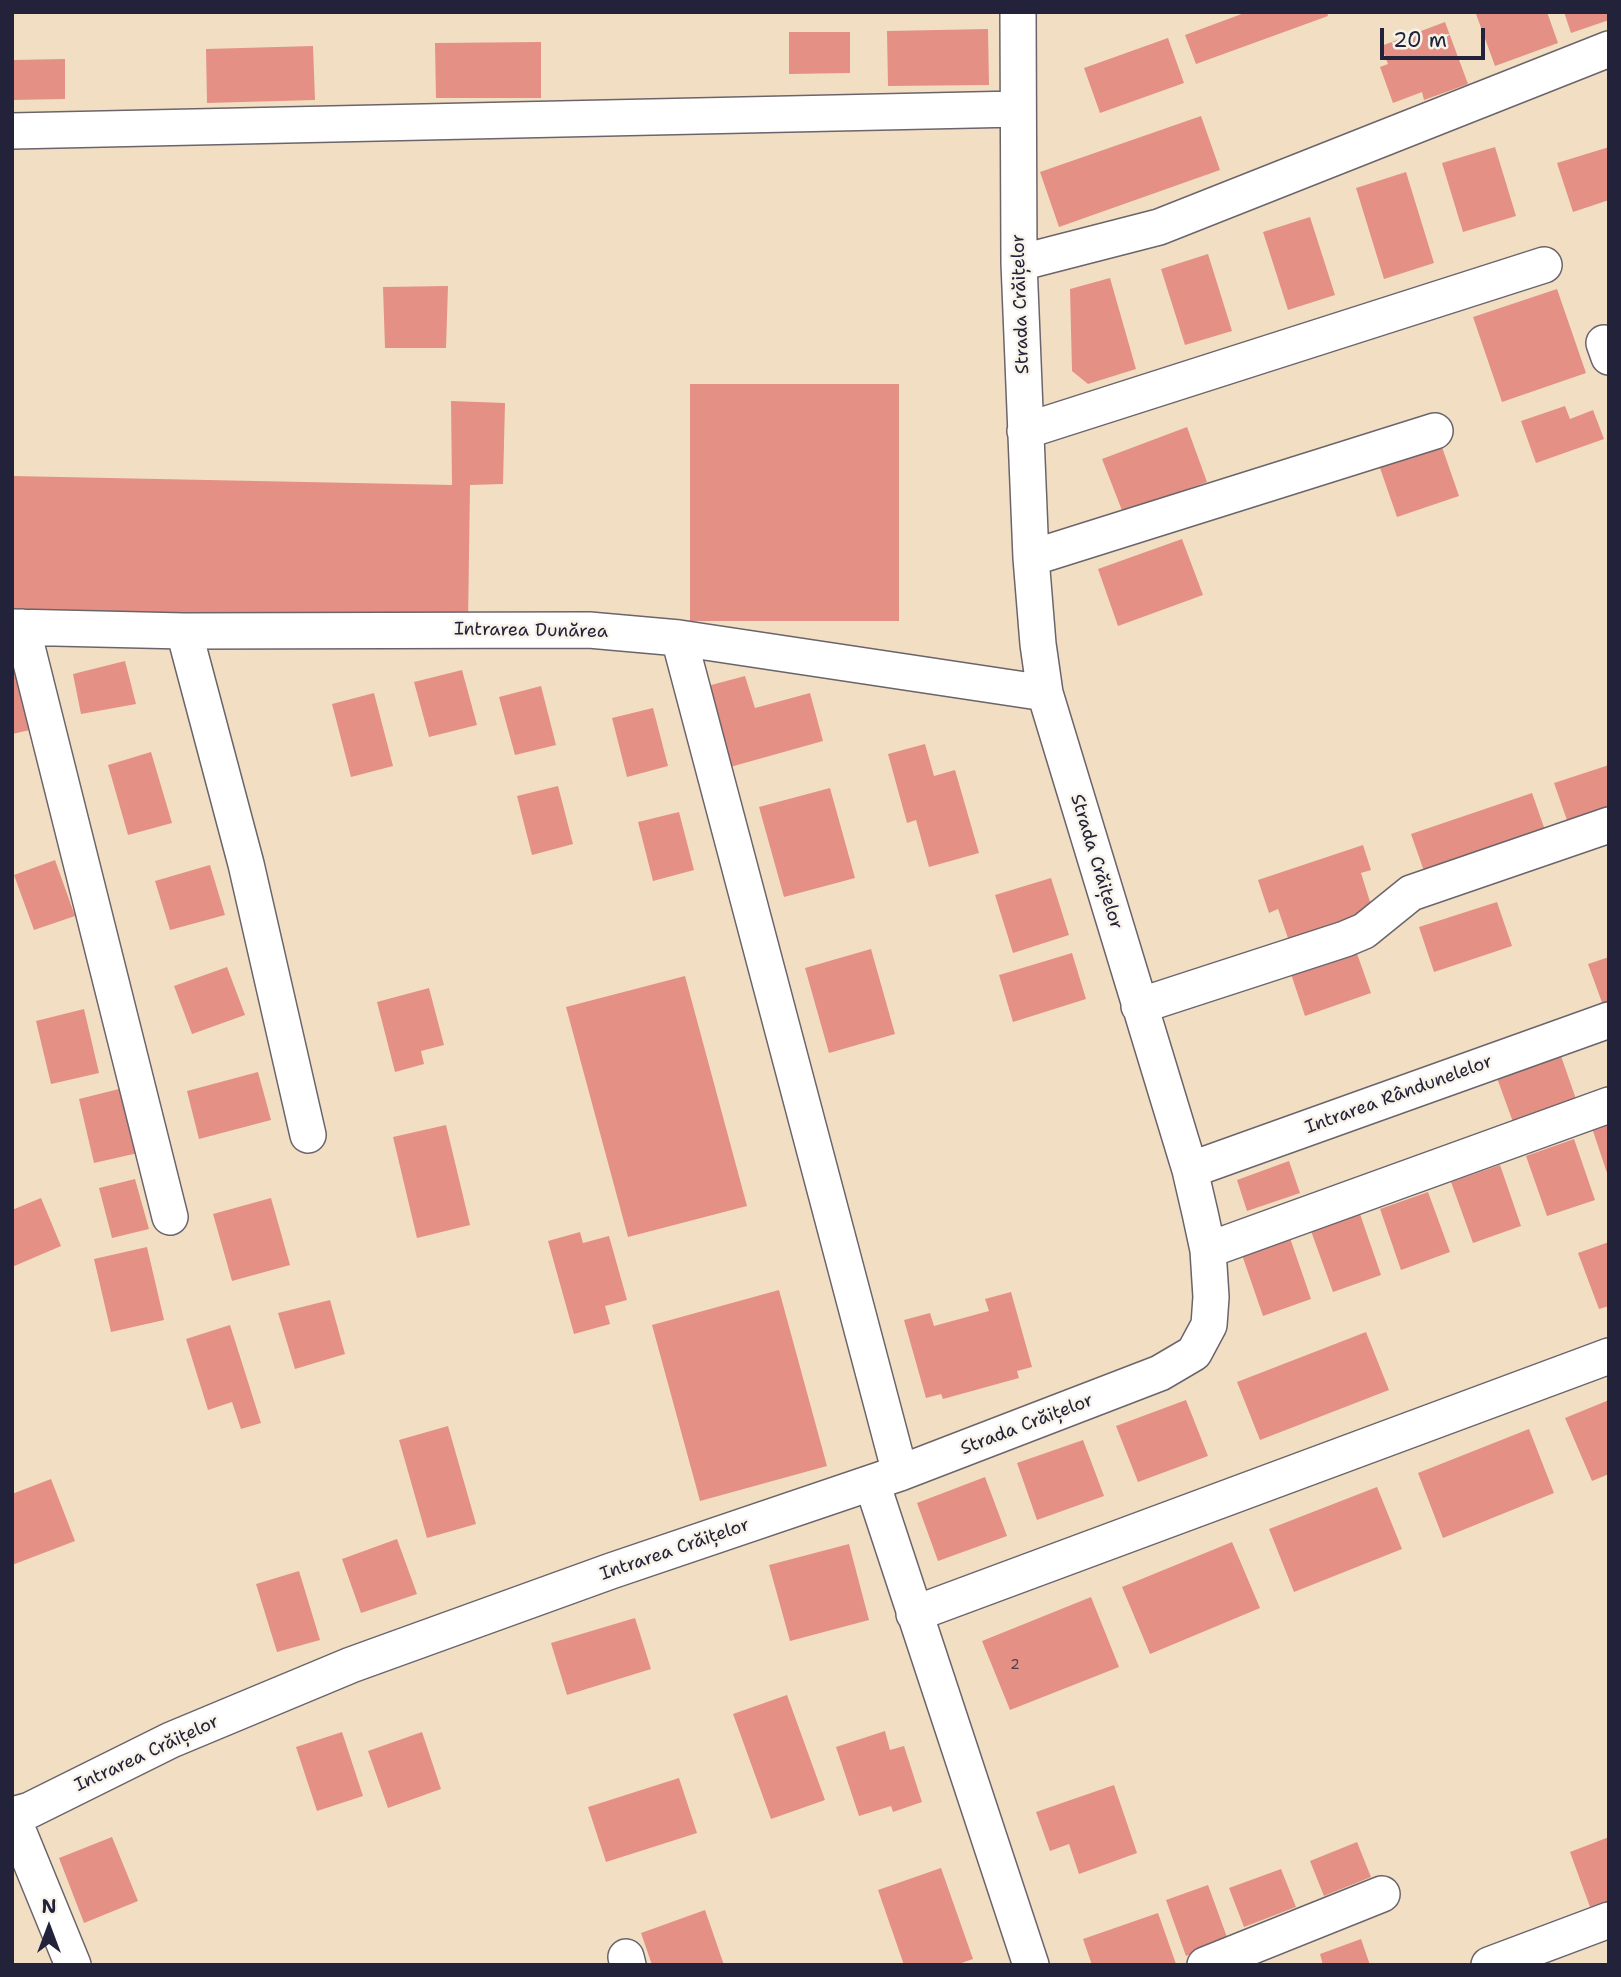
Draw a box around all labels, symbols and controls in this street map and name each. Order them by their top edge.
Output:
scale bar [1383,14,1488,58]
text: 20 m [1393,26,1447,54]
street label: Strada Crăițelor [1008,234,1034,374]
street label: Intrarea Dunărea [454,619,608,643]
street label: Strada Crăițelor [1065,792,1127,932]
street label: Intrarea Rândunelelor [1302,1051,1496,1139]
street label: Strada Crăițelor [958,1390,1096,1460]
street label: Intrarea Crăițelor [597,1514,753,1586]
house number: 2 [1010,1657,1020,1673]
street label: Intrarea Crăițelor [71,1711,223,1797]
north arrow [14,1893,84,1963]
text: N [41,1894,57,1919]

